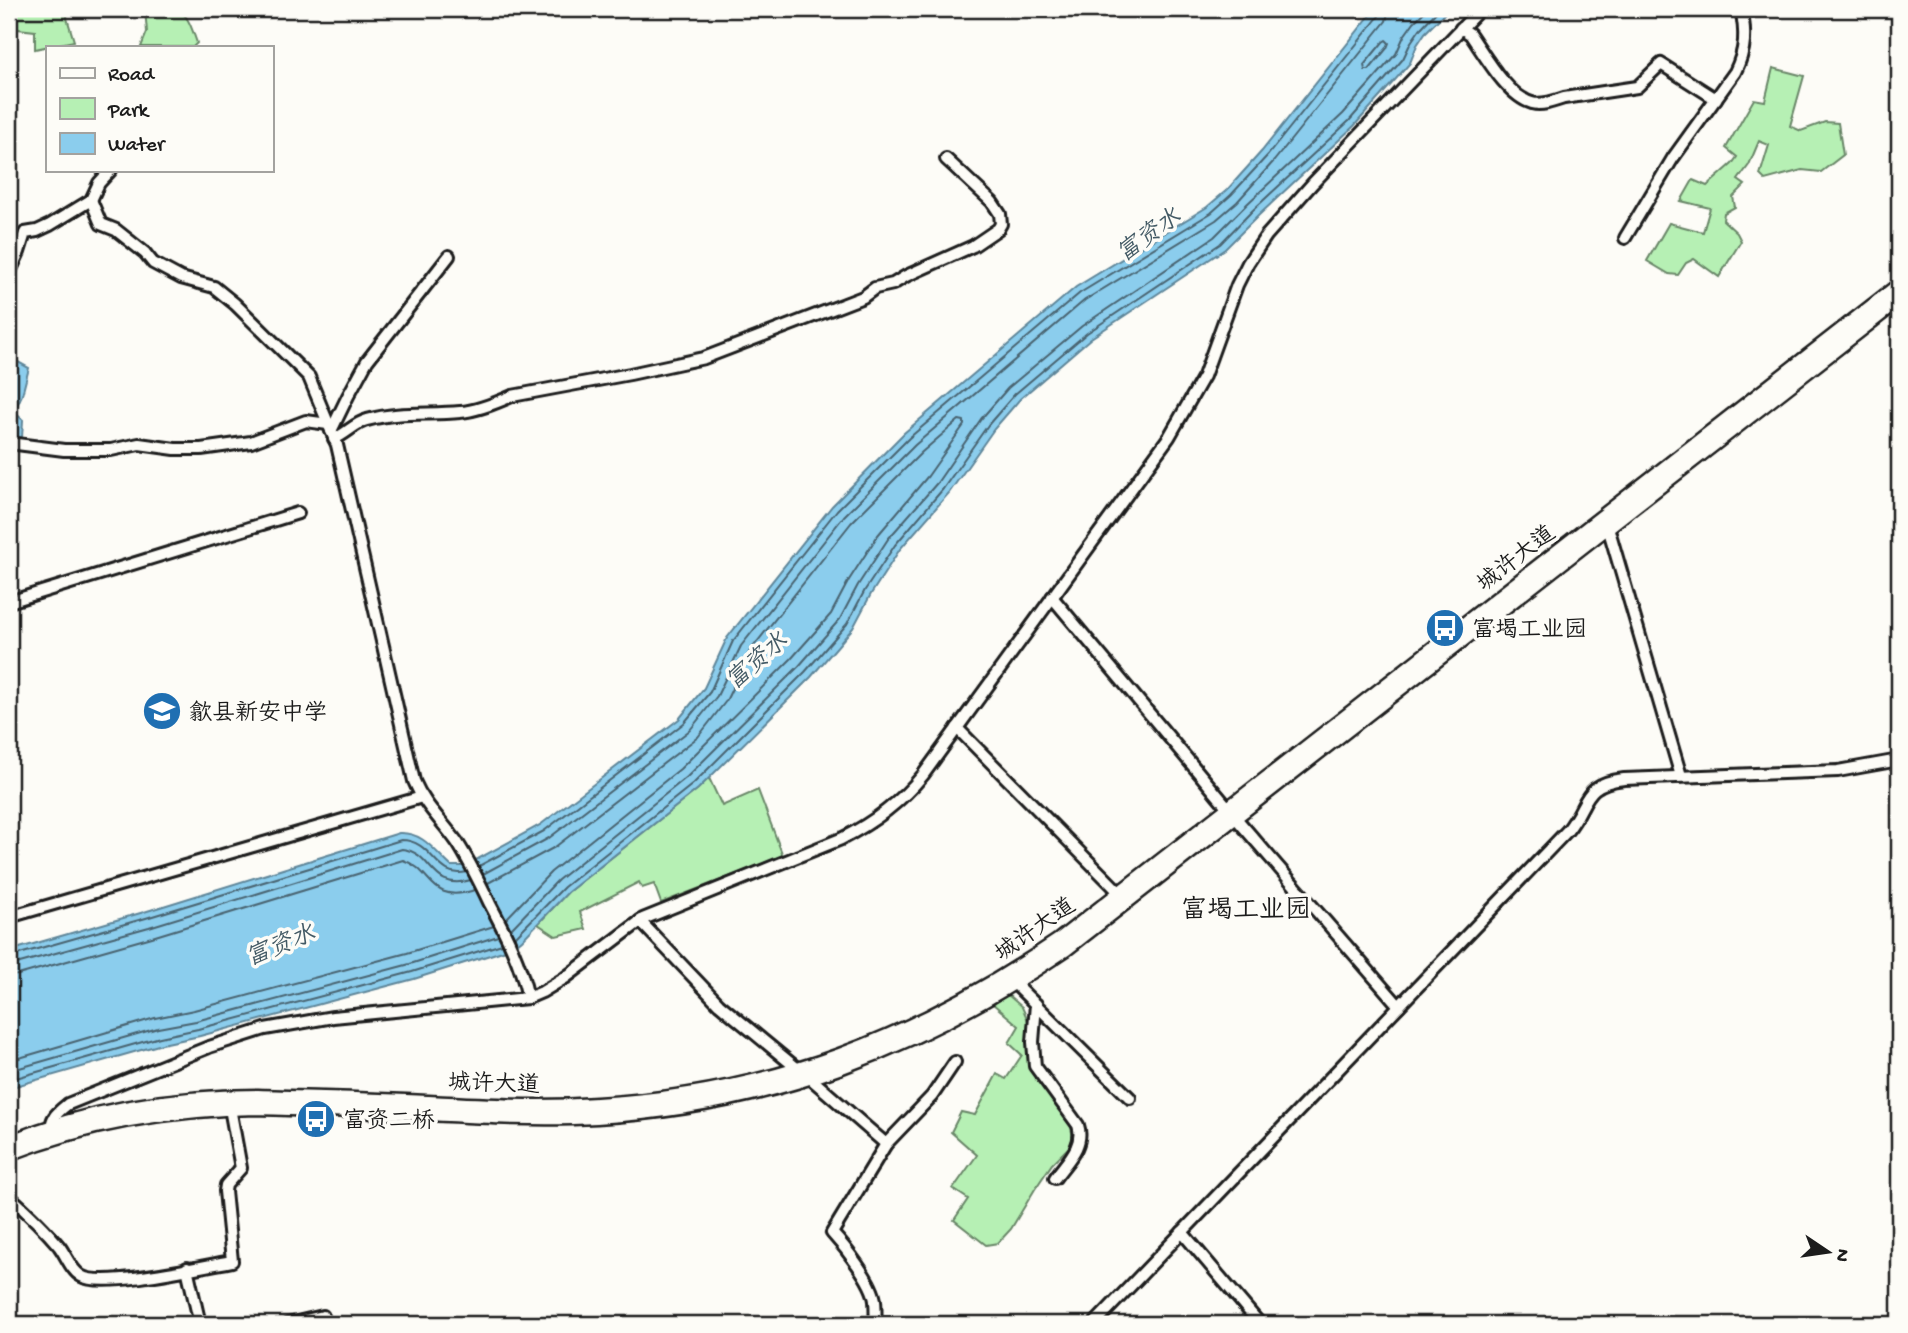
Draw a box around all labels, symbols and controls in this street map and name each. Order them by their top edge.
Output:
legend [46,46,273,172]
text: Road [108,64,156,89]
text: Park [107,100,151,125]
text: Water [108,134,166,159]
water label: 富资水 [1112,203,1189,270]
street label: 城许大道 [1472,520,1562,599]
bus stop icon: 富堨工业园 [1424,607,1466,649]
place label: 富堨工业园 [1472,617,1587,645]
water label: 富资水 [721,627,796,697]
school or university icon: 歙县新安中学 [141,690,183,732]
place label: 歙县新安中学 [189,700,327,728]
street label: 城许大道 [990,893,1081,968]
district label: 富堨工业园 [1181,895,1311,928]
water label: 富资水 [242,919,321,974]
street label: 城许大道 [447,1069,540,1101]
bus stop icon: 富资二桥 [295,1098,337,1140]
place label: 富资二桥 [343,1107,435,1136]
north arrow [1792,1218,1862,1288]
text: N [1829,1246,1854,1264]

